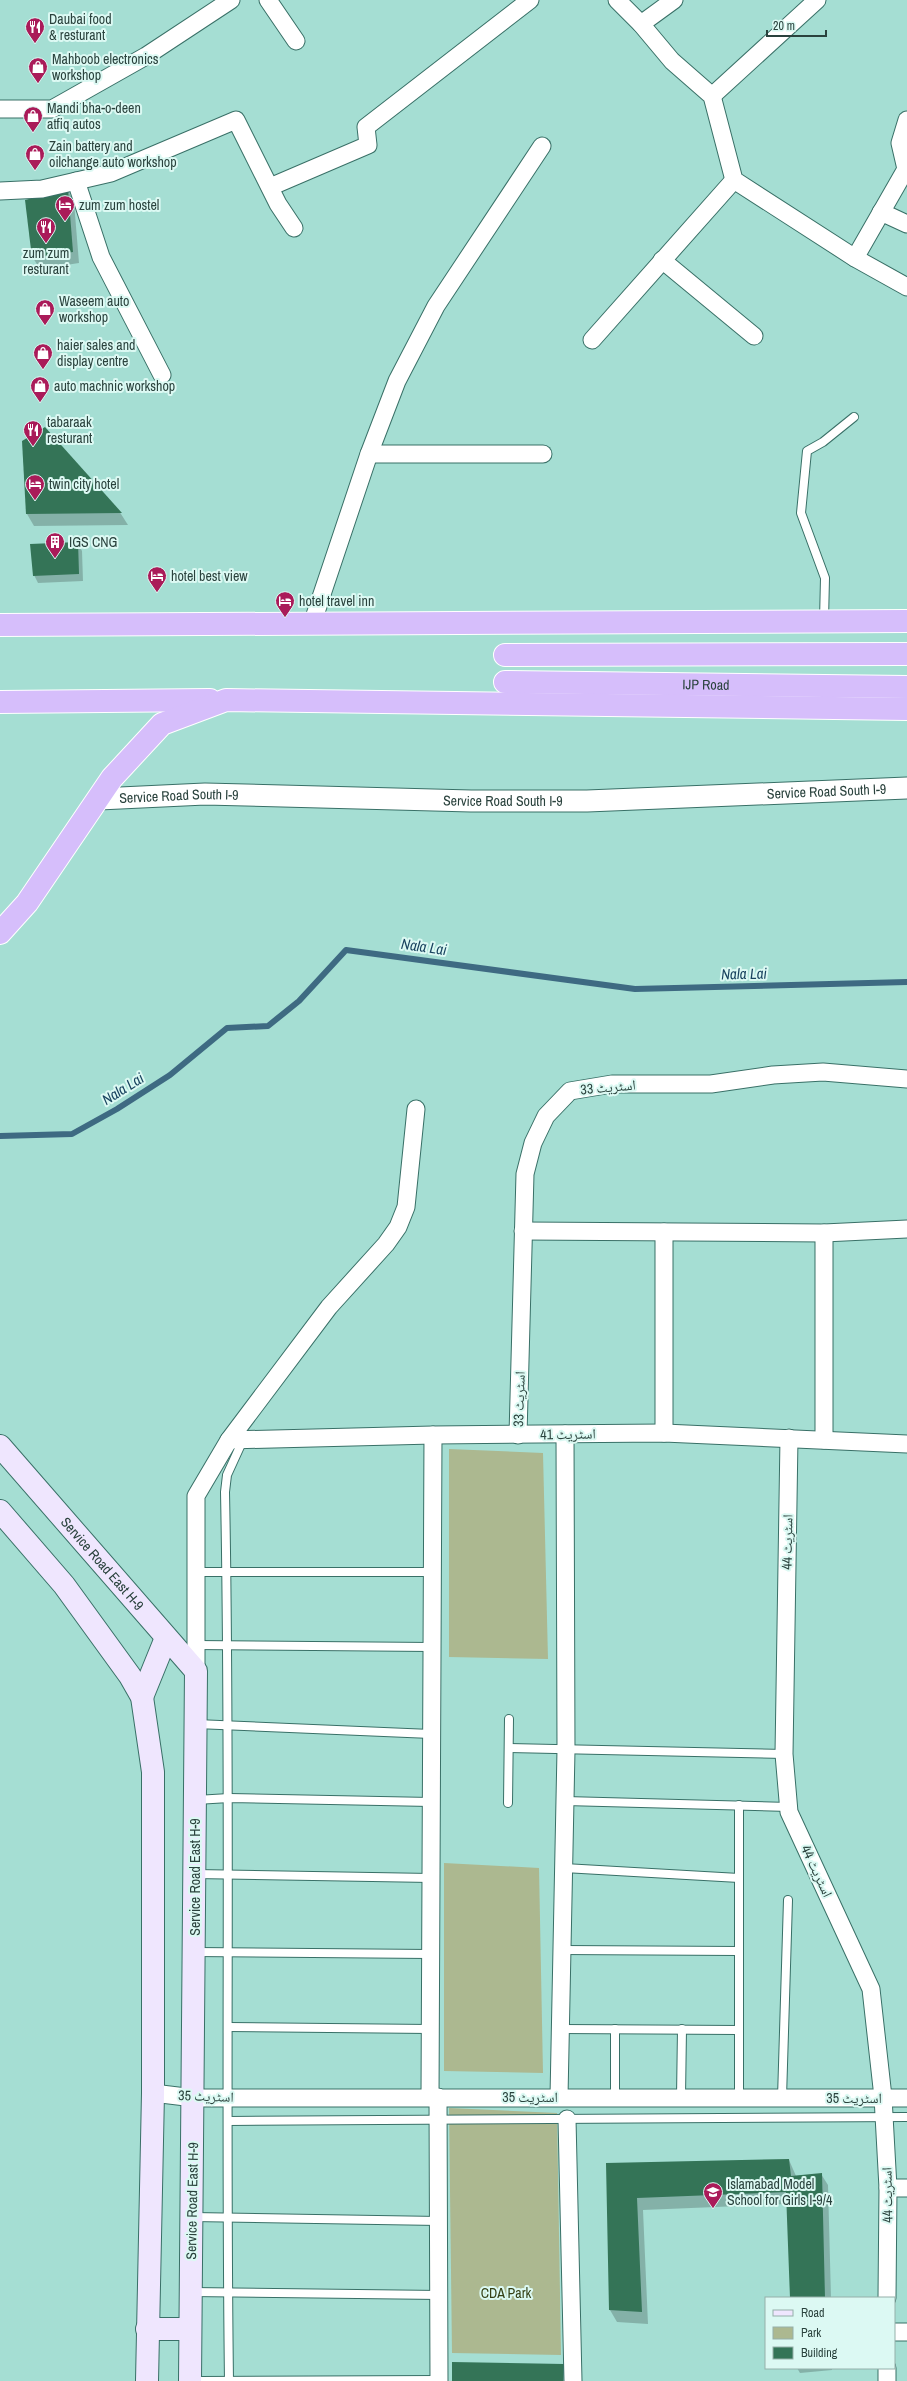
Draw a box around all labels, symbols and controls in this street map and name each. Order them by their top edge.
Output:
place label: Daubai food & resturant [49,10,112,44]
scale bar [767,12,826,38]
restaurant icon: Daubai food & resturant [24,16,46,44]
text: 20 m [773,18,795,34]
place label: Mahboob electronics workshop [52,50,159,84]
shop icon: Mahboob electronics workshop [27,56,49,84]
place label: Mandi bha-o-deen atfiq autos [47,99,141,133]
shop icon: Mandi bha-o-deen atfiq autos [22,105,44,133]
place label: Zain battery and oilchange auto workshop [49,137,177,171]
shop icon: Zain battery and oilchange auto workshop [24,143,46,171]
hotel icon: zum zum hostel [54,194,76,222]
place label: zum zum hostel [79,196,159,214]
restaurant icon: zum zum resturant [35,216,57,244]
place label: zum zum resturant [23,244,69,278]
place label: Waseem auto workshop [59,292,129,326]
shop icon: Waseem auto workshop [34,298,56,326]
place label: haier sales and display centre [57,336,136,370]
shop icon: haier sales and display centre [32,342,54,370]
shop icon: auto machnic workshop [29,375,51,403]
place label: auto machnic workshop [54,377,175,395]
place label: tabaraak resturant [47,413,92,447]
restaurant icon: tabaraak resturant [22,419,44,447]
hotel icon: twin city hotel [24,473,46,501]
place label: twin city hotel [49,475,119,493]
building icon: IGS CNG [44,531,66,559]
place label: IGS CNG [69,533,118,551]
hotel icon: hotel best view [146,565,168,593]
place label: hotel best view [171,567,248,585]
hotel icon: hotel travel inn [274,590,296,618]
place label: hotel travel inn [299,592,374,610]
street label: IJP Road [682,675,730,694]
street label: Service Road South I-9 [767,780,887,803]
street label: Service Road South I-9 [119,785,239,807]
street label: Service Road South I-9 [443,791,563,810]
water label: Nala Lai [400,933,449,960]
water label: Nala Lai [721,963,768,984]
water label: Nala Lai [98,1067,148,1110]
street label: اسٹریٹ 33 [580,1076,636,1098]
street label: اسٹریٹ 33 [509,1371,529,1427]
street label: اسٹریٹ 41 [540,1425,596,1443]
street label: Service Road East H-9 [57,1513,148,1614]
street label: اسٹریٹ 44 [778,1514,796,1570]
street label: Service Road East H-9 [186,1818,204,1936]
street label: اسٹریٹ 44 [797,1842,837,1900]
street label: اسٹریٹ 35 [178,2086,234,2106]
street label: اسٹریٹ 35 [502,2088,558,2106]
street label: اسٹریٹ 35 [826,2089,882,2107]
street label: Service Road East H-9 [182,2142,202,2260]
street label: اسٹریٹ 44 [878,2167,896,2223]
place label: Islamabad Model School for Girls I-9/4 [727,2175,833,2209]
school or university icon: Islamabad Model School for Girls I-9/4 [702,2181,724,2209]
park label: CDA Park [481,2284,531,2302]
legend [765,2297,895,2369]
text: Road [801,2305,825,2321]
text: Park [801,2325,821,2341]
text: Building [801,2345,838,2361]

